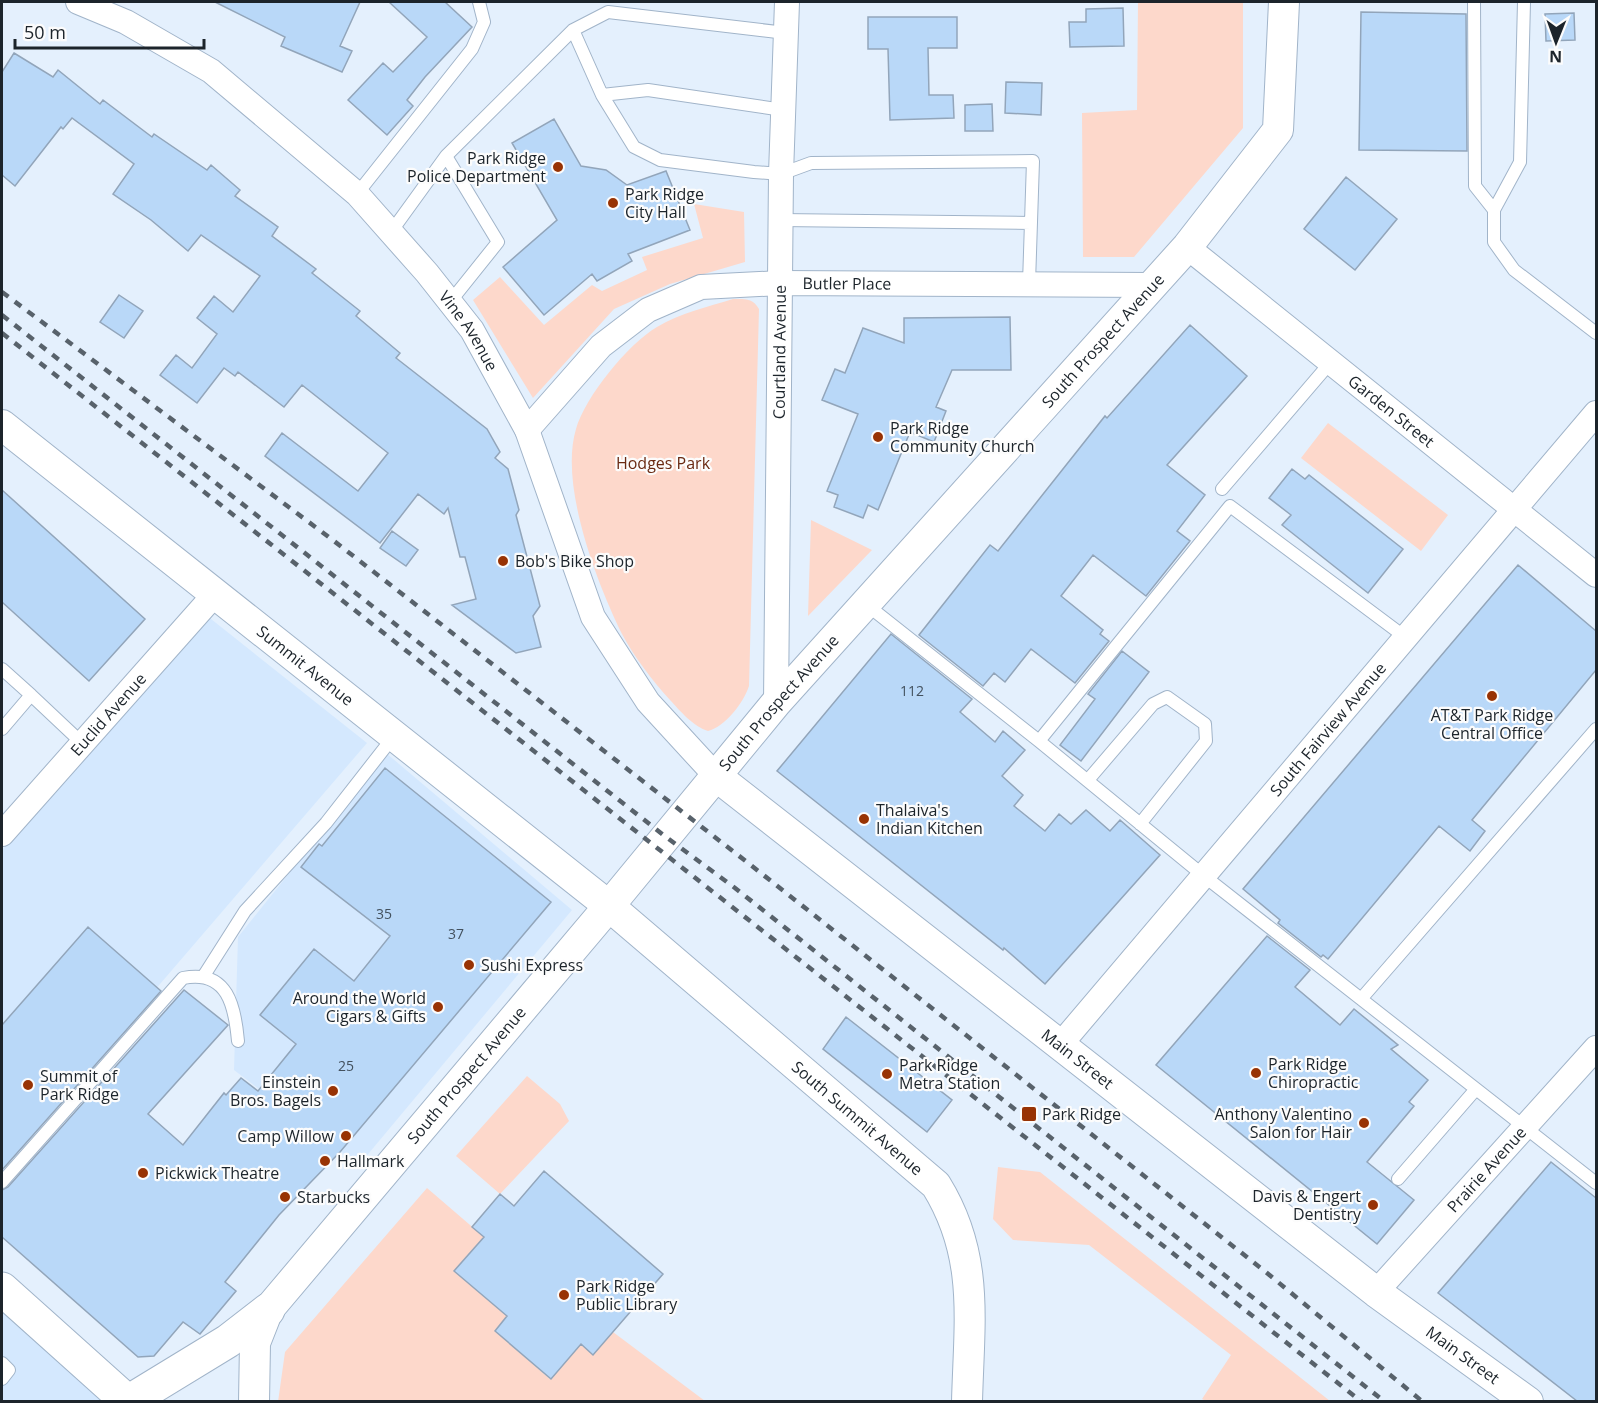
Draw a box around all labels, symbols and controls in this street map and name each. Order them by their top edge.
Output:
scale bar [15,12,204,50]
north arrow [1526,12,1586,72]
text: 50 m [24,20,66,44]
text: N [1549,46,1562,68]
place label: Park Ridge Police Department [407,147,546,187]
marker: Park Ridge Police Department [551,160,565,174]
place label: Park Ridge City Hall [625,183,704,223]
marker: Park Ridge City Hall [606,196,620,210]
street label: South Prospect Avenue [1037,269,1169,412]
street label: Butler Place [803,272,891,295]
street label: Courtland Avenue [768,285,791,419]
street label: Vine Avenue [434,286,503,375]
street label: Garden Street [1344,370,1439,452]
place label: Park Ridge Community Church [890,417,1035,457]
marker: Park Ridge Community Church [871,430,885,444]
park label: Hodges Park [616,452,711,474]
place label: Bob's Bike Shop [515,550,634,572]
marker: Bob's Bike Shop [496,554,510,568]
street label: Summit Avenue [252,620,358,711]
street label: South Prospect Avenue [714,630,844,775]
street label: South Fairview Avenue [1265,658,1391,801]
street label: Euclid Avenue [65,668,151,761]
house number: 112 [900,681,924,700]
marker: AT&T Park Ridge Central Office [1485,689,1499,703]
place label: AT&T Park Ridge Central Office [1431,704,1553,744]
place label: Thalaiva's Indian Kitchen [876,799,983,839]
marker: Thalaiva's Indian Kitchen [857,812,871,826]
house number: 35 [376,904,392,923]
house number: 37 [448,924,464,943]
place label: Sushi Express [481,954,583,976]
marker: Sushi Express [462,958,476,972]
place label: Around the World Cigars & Gifts [293,987,426,1027]
marker: Around the World Cigars & Gifts [431,1000,445,1014]
street label: South Prospect Avenue [402,1002,531,1148]
street label: Main Street [1037,1024,1118,1094]
place label: Park Ridge Chiropractic [1268,1053,1359,1093]
place label: Park Ridge Metra Station [899,1054,1000,1094]
house number: 25 [338,1056,354,1075]
street label: South Summit Avenue [787,1056,928,1180]
place label: Summit of Park Ridge [40,1065,119,1105]
marker: Park Ridge Chiropractic [1249,1066,1263,1080]
marker: Park Ridge Metra Station [880,1067,894,1081]
place label: Einstein Bros. Bagels [230,1071,321,1111]
marker: Summit of Park Ridge [21,1078,35,1092]
marker: Einstein Bros. Bagels [326,1084,340,1098]
place label: Park Ridge [1042,1103,1121,1125]
place label: Anthony Valentino Salon for Hair [1215,1103,1352,1143]
marker: Park Ridge [1020,1105,1038,1123]
marker: Anthony Valentino Salon for Hair [1357,1116,1371,1130]
street label: Prairie Avenue [1442,1122,1531,1217]
place label: Camp Willow [237,1125,335,1147]
marker: Camp Willow [339,1129,353,1143]
place label: Hallmark [337,1150,405,1172]
marker: Hallmark [318,1154,332,1168]
place label: Pickwick Theatre [155,1162,279,1184]
marker: Pickwick Theatre [136,1166,150,1180]
place label: Davis & Engert Dentistry [1252,1185,1362,1225]
place label: Starbucks [297,1186,370,1208]
marker: Starbucks [278,1190,292,1204]
marker: Davis & Engert Dentistry [1366,1198,1380,1212]
place label: Park Ridge Public Library [576,1275,678,1315]
marker: Park Ridge Public Library [557,1288,571,1302]
street label: Main Street [1422,1321,1504,1389]

